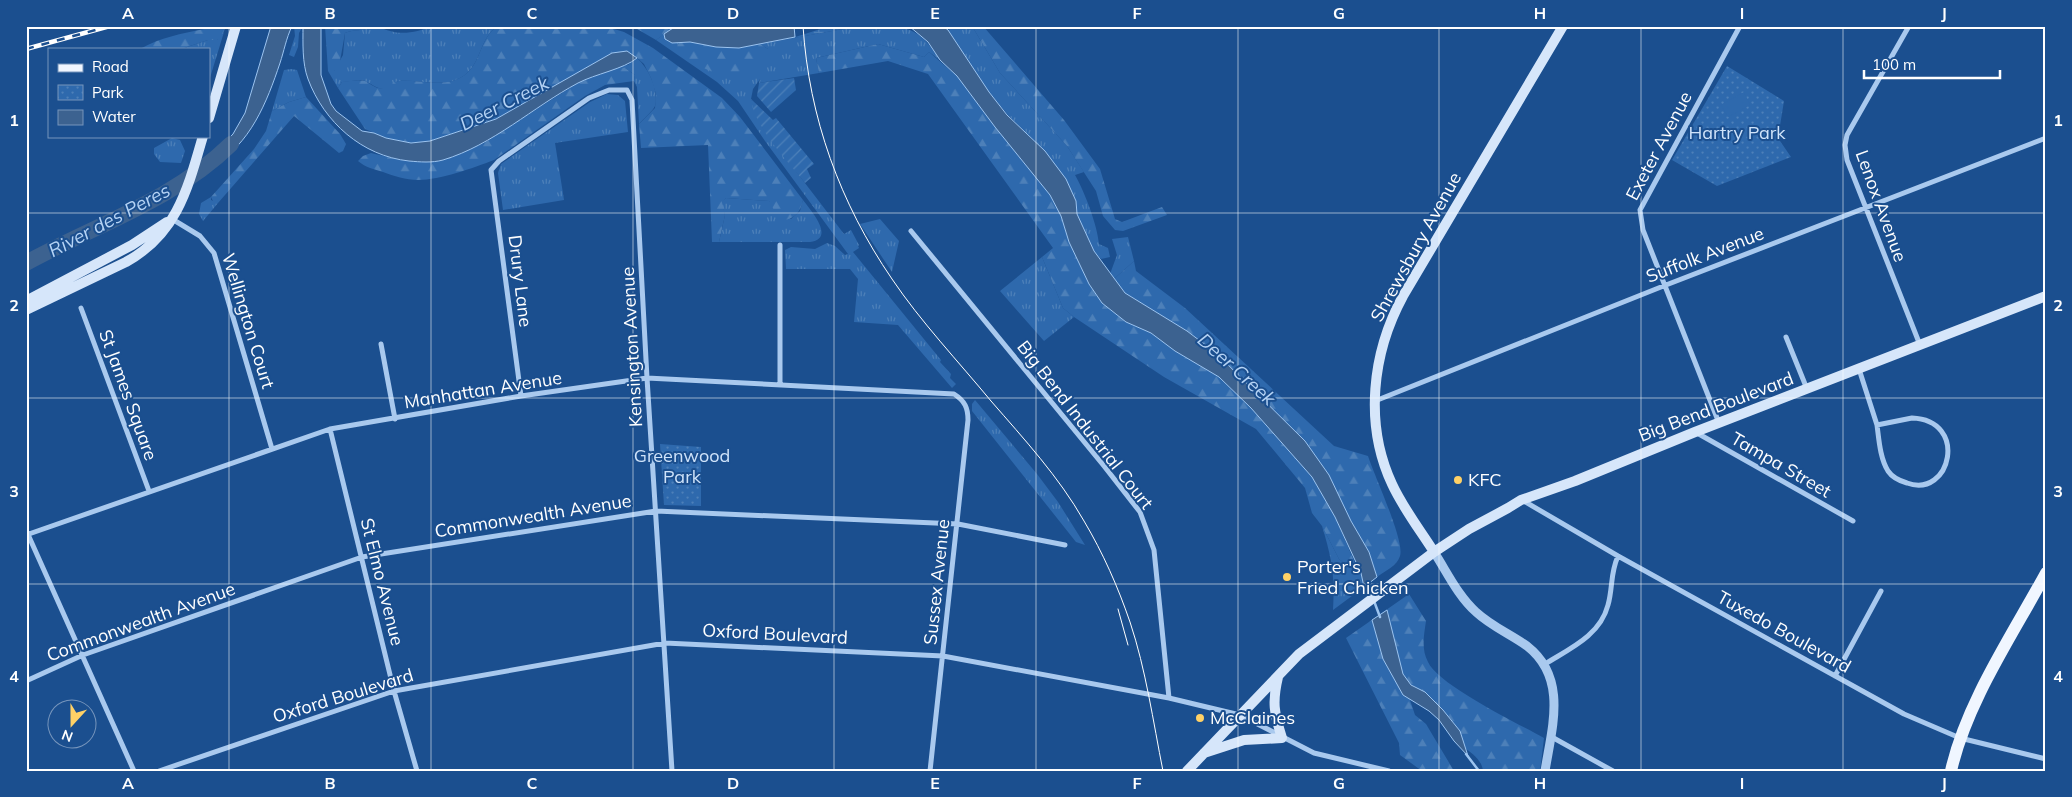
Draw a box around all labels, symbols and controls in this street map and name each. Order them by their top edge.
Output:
text: A [122,3,134,23]
text: B [324,3,336,23]
text: C [527,3,538,23]
text: D [727,3,739,23]
text: E [930,3,940,23]
text: F [1132,3,1142,23]
text: G [1333,3,1345,23]
text: H [1534,3,1546,23]
text: I [1740,3,1744,23]
text: J [1941,3,1947,23]
legend [48,48,210,138]
scale bar [1864,48,2001,80]
text: 100 m [1872,55,1916,74]
text: Road [92,57,129,76]
water label: Deer Creek [455,70,554,136]
text: Park [92,83,124,102]
street label: Exeter Avenue [1620,88,1697,204]
text: Water [92,107,136,126]
text: 1 [9,110,19,130]
text: 1 [2053,110,2063,130]
park label: Hartry Park [1688,121,1786,144]
street label: Lenox Avenue [1851,147,1912,265]
street label: Shrewsbury Avenue [1365,168,1466,326]
water label: River des Peres [44,178,174,262]
street label: Suffolk Avenue [1643,221,1767,288]
street label: Drury Lane [503,234,538,328]
street label: Wellington Court [217,250,280,391]
street label: Kensington Avenue [616,266,647,428]
text: 2 [9,295,19,315]
text: 2 [2053,295,2063,315]
street label: St James Square [94,326,163,463]
water label: Deer Creek [1193,328,1282,411]
street label: Big Bend Industrial Court [1012,336,1158,514]
street label: Manhattan Avenue [402,366,563,413]
street label: Big Bend Boulevard [1635,366,1797,447]
street label: Tampa Street [1727,427,1836,503]
park label: Greenwood Park [634,444,730,488]
place label: KFC [1468,468,1502,491]
marker: KFC [1452,474,1464,486]
text: 3 [9,481,19,501]
text: 3 [2053,481,2063,501]
street label: Commonwealth Avenue [433,489,633,542]
street label: St Elmo Avenue [356,516,409,648]
street label: Sussex Avenue [918,518,955,646]
place label: Porter's Fried Chicken [1297,555,1408,599]
marker: Porter's Fried Chicken [1281,571,1293,583]
street label: Commonwealth Avenue [43,577,238,666]
street label: Tuxedo Boulevard [1713,585,1855,678]
street label: Oxford Boulevard [702,618,848,649]
street label: Oxford Boulevard [270,663,416,728]
text: 4 [9,666,19,686]
text: 4 [2053,666,2063,686]
north arrow [48,700,98,750]
place label: McClaines [1210,706,1295,729]
marker: McClaines [1194,712,1206,724]
text: N [59,726,76,746]
text: A [122,773,134,793]
text: B [324,773,336,793]
text: C [527,773,538,793]
text: D [727,773,739,793]
text: E [930,773,940,793]
text: F [1132,773,1142,793]
text: G [1333,773,1345,793]
text: H [1534,773,1546,793]
text: I [1740,773,1744,793]
text: J [1941,773,1947,793]

